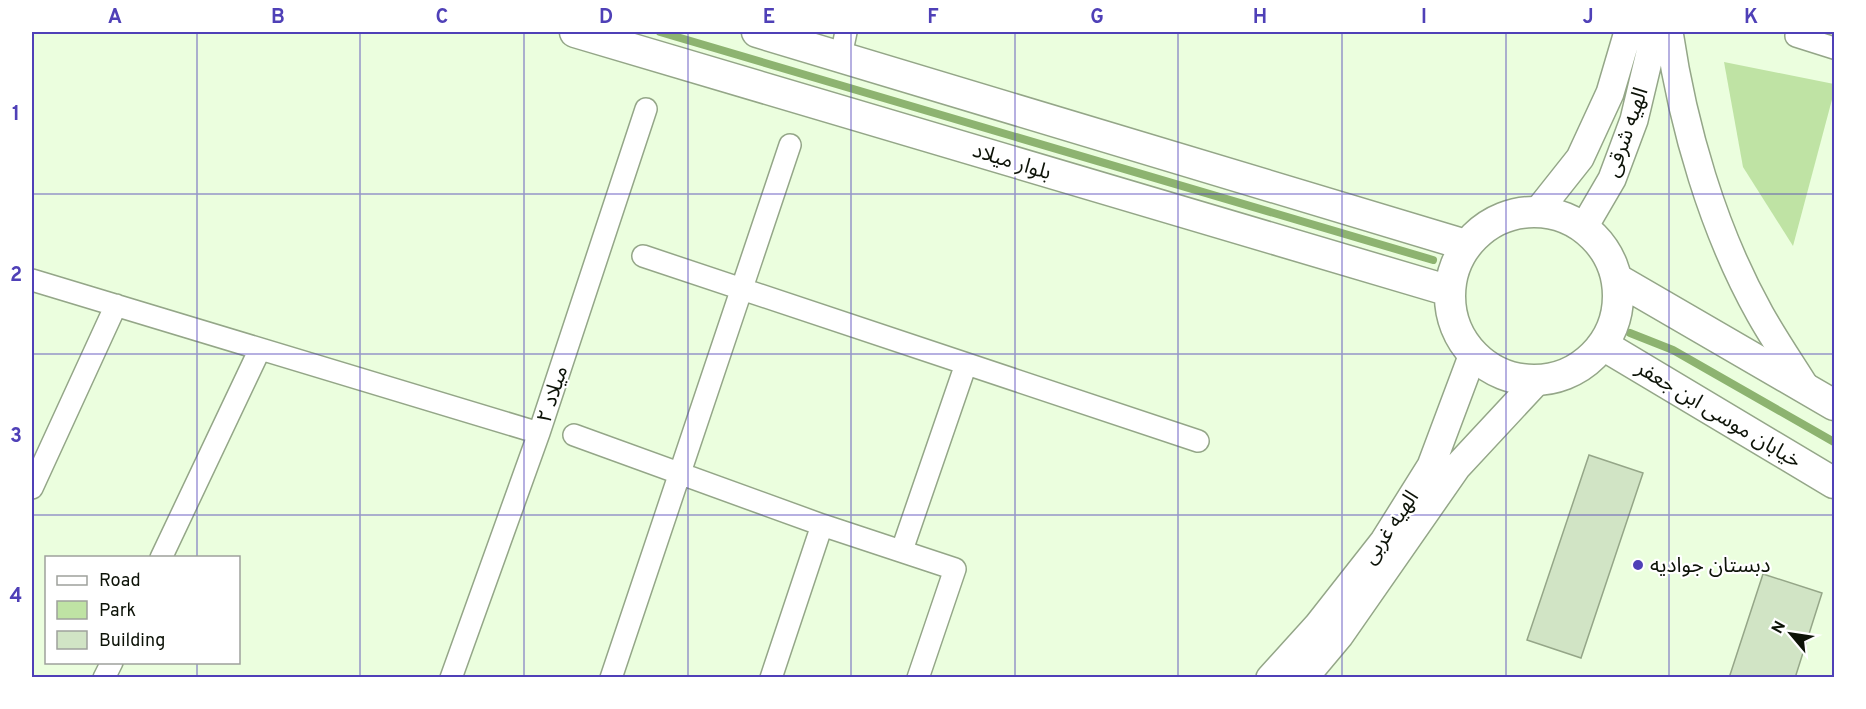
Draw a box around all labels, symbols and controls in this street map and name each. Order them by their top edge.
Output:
text: A [108,5,122,31]
text: B [271,5,285,31]
text: C [436,5,448,31]
text: D [599,5,613,31]
text: E [763,5,775,31]
text: F [927,5,939,31]
text: G [1090,5,1104,31]
text: H [1253,5,1267,31]
text: I [1421,5,1427,31]
text: J [1582,5,1594,31]
text: K [1744,5,1758,31]
street label: الهیه شرقی [1600,84,1655,181]
text: 1 [12,102,20,128]
street label: بلوار میلاد [969,138,1054,187]
text: 2 [10,263,22,289]
street label: خیابان موسی ابن جعفر [1630,355,1806,475]
street label: میلاد ۲ [532,363,575,426]
text: 3 [10,424,22,450]
street label: الهیه غربی [1357,486,1426,570]
place label: دبستان جوادیه [1650,553,1771,580]
legend [45,556,240,664]
marker: دبستان جوادیه [1631,558,1645,572]
text: Road [99,570,141,593]
text: 4 [10,584,22,610]
text: Park [99,600,136,623]
north arrow [1761,604,1821,664]
text: N [1768,618,1791,638]
text: Building [99,630,165,653]

